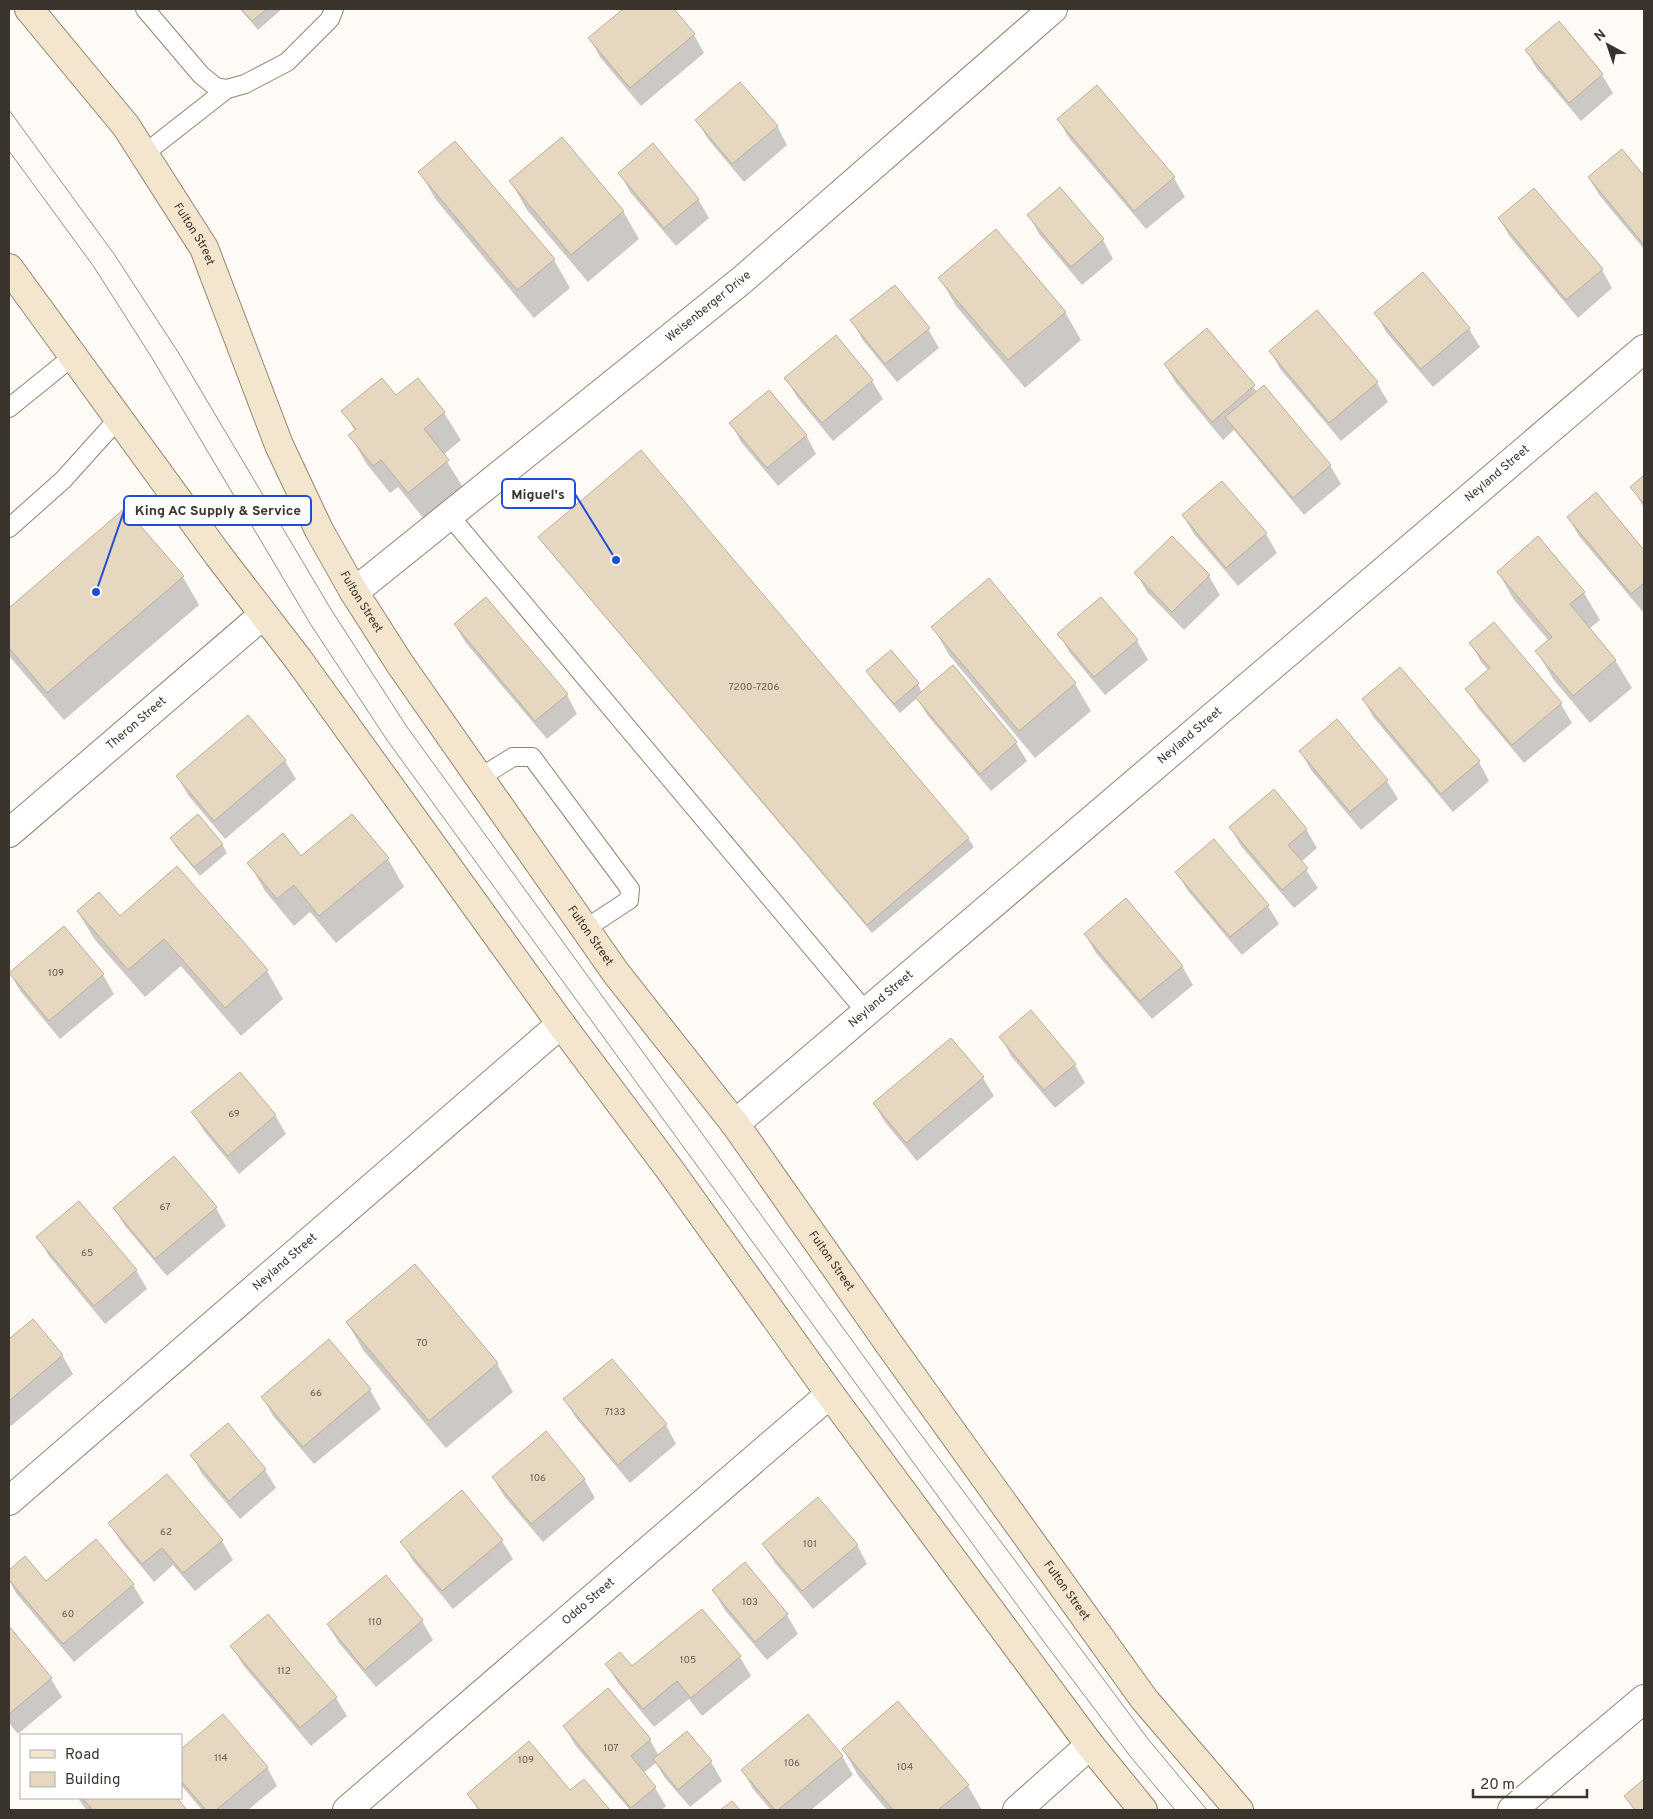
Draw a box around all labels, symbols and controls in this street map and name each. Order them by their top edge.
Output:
north arrow [1583,20,1633,70]
text: N [1591,26,1610,46]
street label: Fulton Street [169,200,218,268]
street label: Weisenberger Drive [663,268,755,346]
street label: Neyland Street [1462,442,1533,506]
callout: Miguel's [502,479,575,508]
text: Miguel's [511,487,565,504]
callout: King AC Supply & Service [124,496,311,525]
text: King AC Supply & Service [135,503,301,520]
street label: Fulton Street [336,568,386,636]
house number: 7200-7206 [728,681,780,694]
street label: Theron Street [103,693,170,754]
street label: Neyland Street [1154,704,1226,768]
street label: Fulton Street [564,903,617,969]
house number: 109 [48,967,64,980]
street label: Neyland Street [845,967,917,1032]
house number: 69 [228,1108,240,1121]
house number: 67 [160,1201,171,1214]
street label: Fulton Street [804,1228,858,1295]
street label: Neyland Street [250,1230,321,1295]
house number: 65 [81,1247,93,1260]
house number: 70 [416,1337,428,1350]
house number: 66 [310,1387,322,1400]
house number: 7133 [604,1406,626,1419]
house number: 106 [530,1472,546,1485]
house number: 62 [160,1526,172,1539]
house number: 101 [803,1538,817,1551]
street label: Fulton Street [1039,1558,1093,1624]
street label: Oddo Street [559,1575,618,1629]
house number: 103 [742,1596,758,1609]
house number: 60 [62,1608,74,1621]
house number: 110 [368,1616,382,1629]
house number: 105 [680,1654,696,1667]
house number: 112 [277,1665,291,1678]
legend [20,1734,182,1799]
house number: 107 [603,1742,619,1755]
text: Road [65,1746,100,1765]
house number: 114 [214,1752,228,1765]
house number: 109 [518,1754,534,1767]
house number: 106 [784,1757,800,1770]
house number: 104 [897,1761,913,1774]
scale bar [1473,1766,1587,1798]
text: Building [65,1771,120,1790]
text: 20 m [1480,1776,1515,1795]

